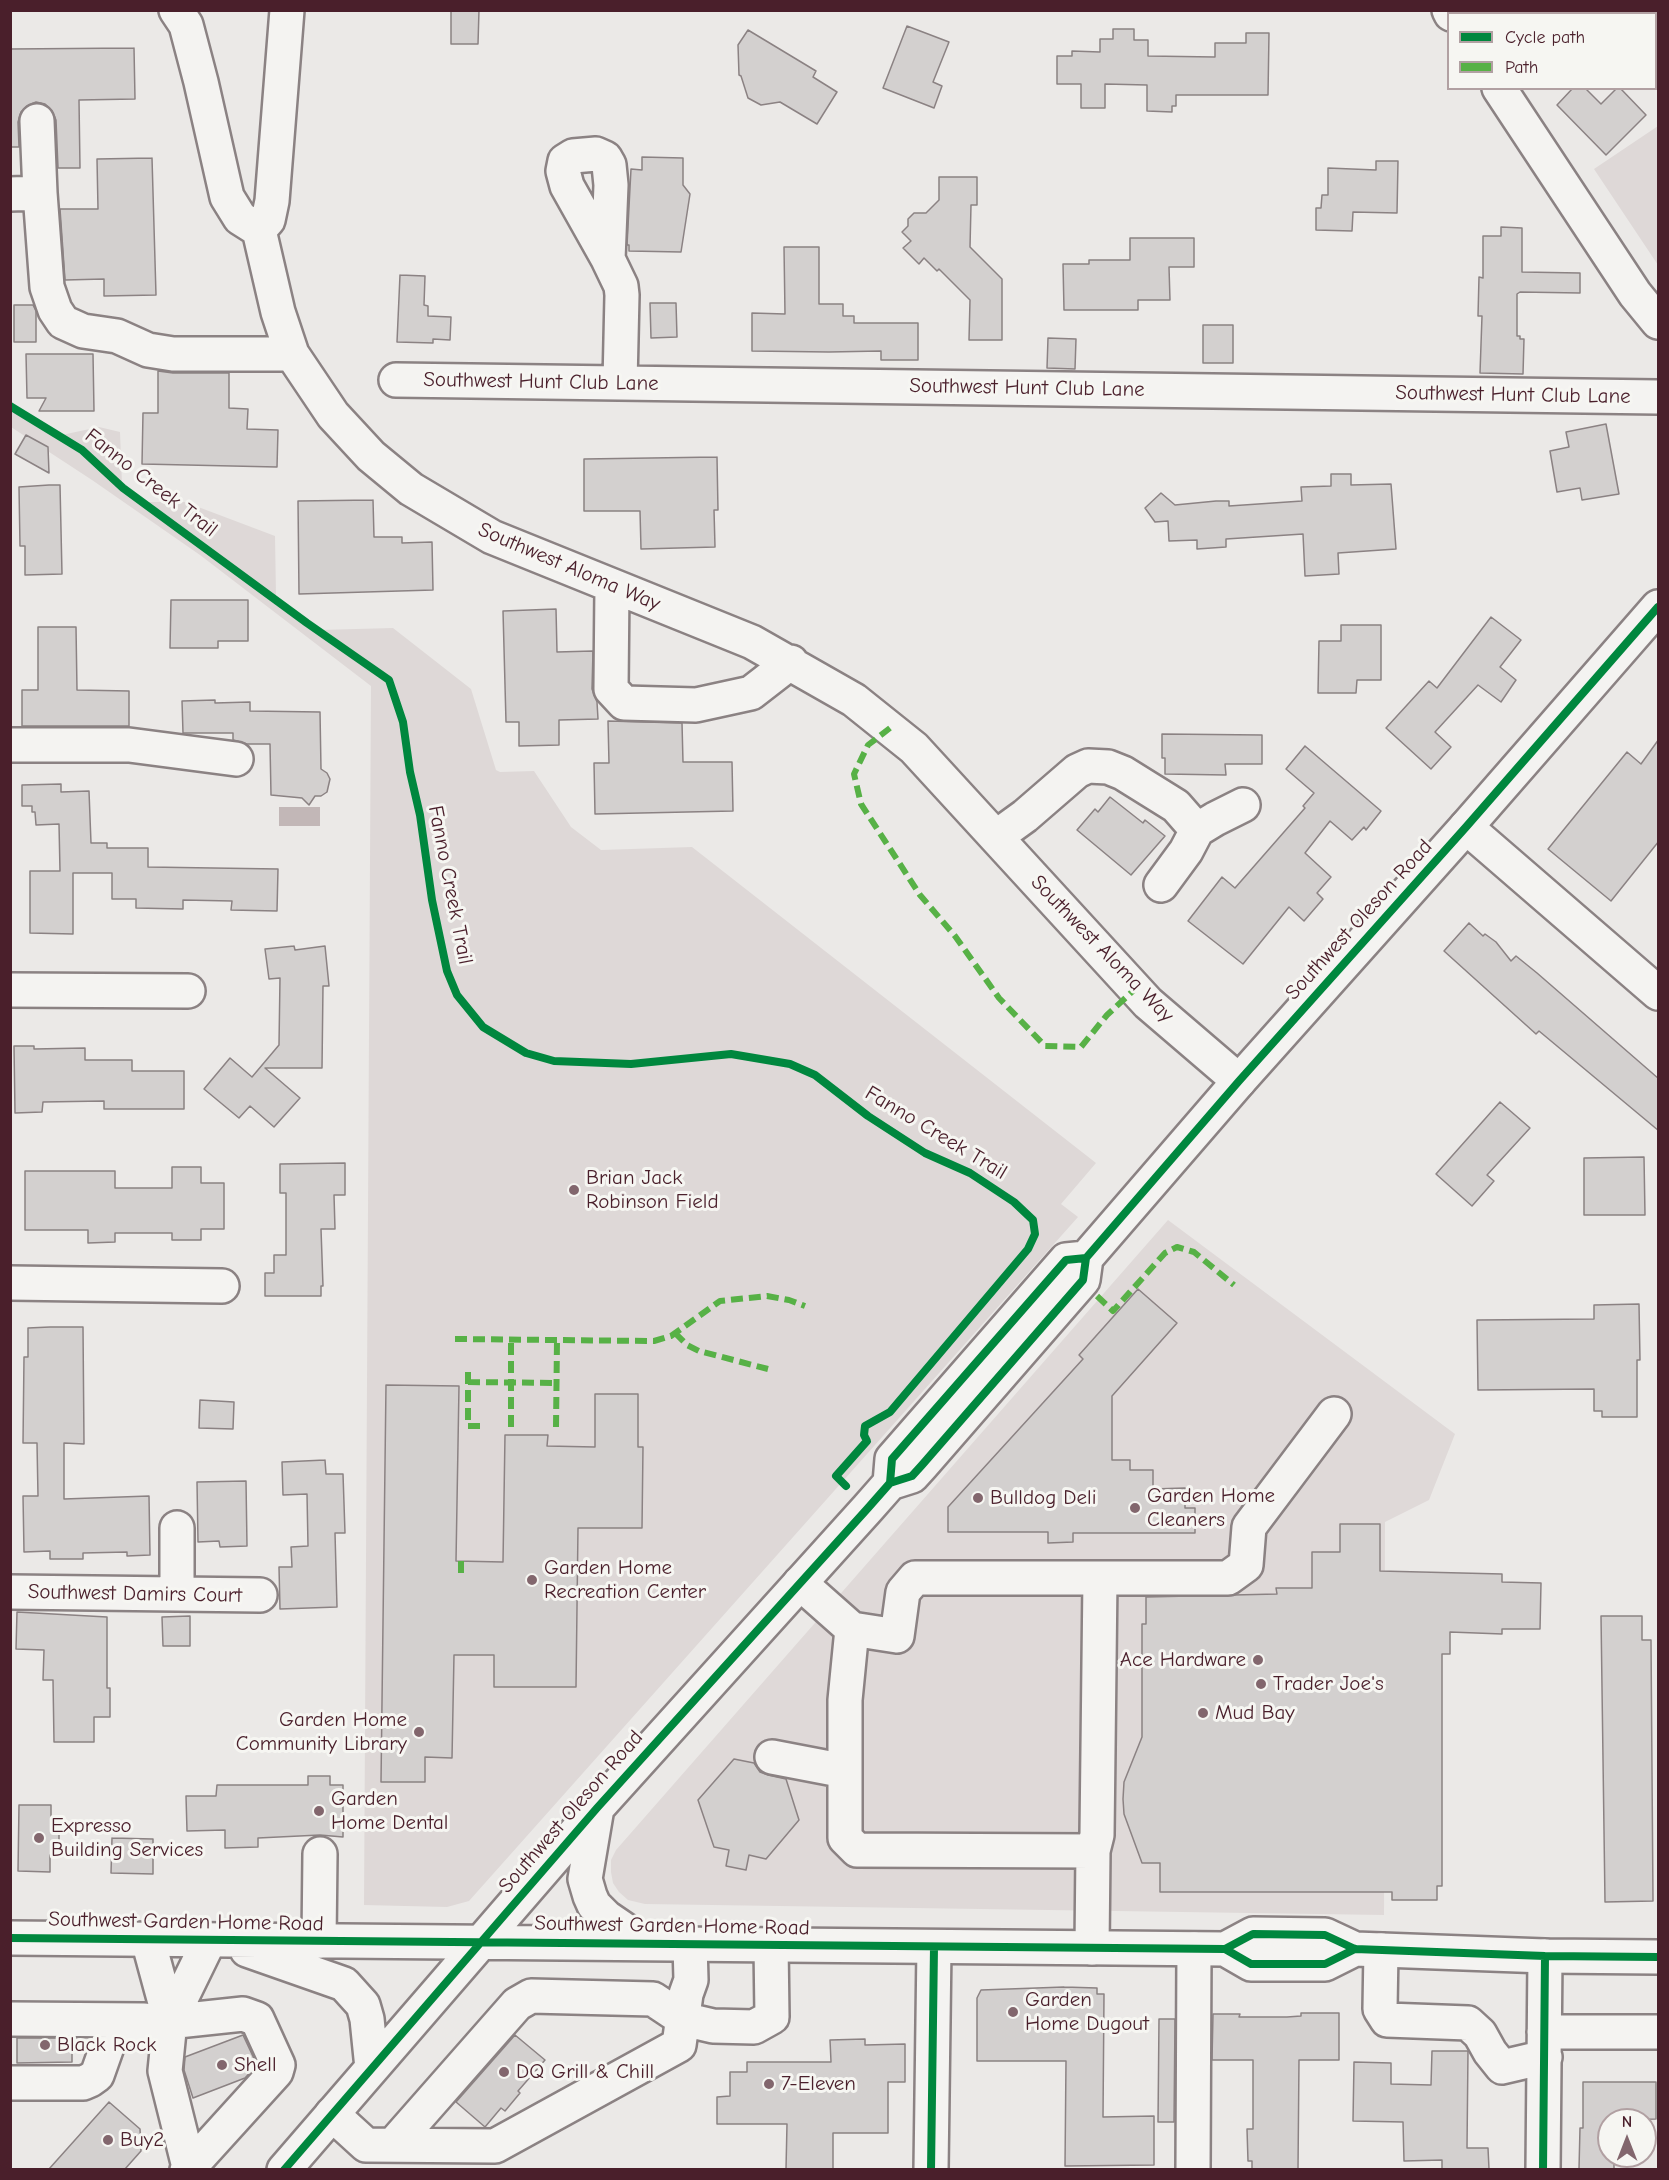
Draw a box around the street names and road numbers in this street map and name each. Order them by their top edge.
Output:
street label: Southwest Hunt Club Lane [423,367,659,397]
street label: Southwest Hunt Club Lane [909,373,1145,403]
street label: Southwest Hunt Club Lane [1395,380,1631,410]
street label: Fanno Creek Trail [80,423,222,543]
street label: Southwest Aloma Way [474,517,664,617]
street label: Fanno Creek Trail [422,803,478,967]
street label: Southwest Oleson Road [1280,834,1438,1006]
street label: Southwest Aloma Way [1025,870,1179,1028]
street label: Fanno Creek Trail [860,1081,1012,1185]
street label: Southwest Damirs Court [28,1580,242,1608]
street label: Southwest Oleson Road [493,1725,649,1899]
street label: Southwest Garden Home Road [48,1907,324,1937]
street label: Southwest Garden Home Road [534,1911,810,1941]

